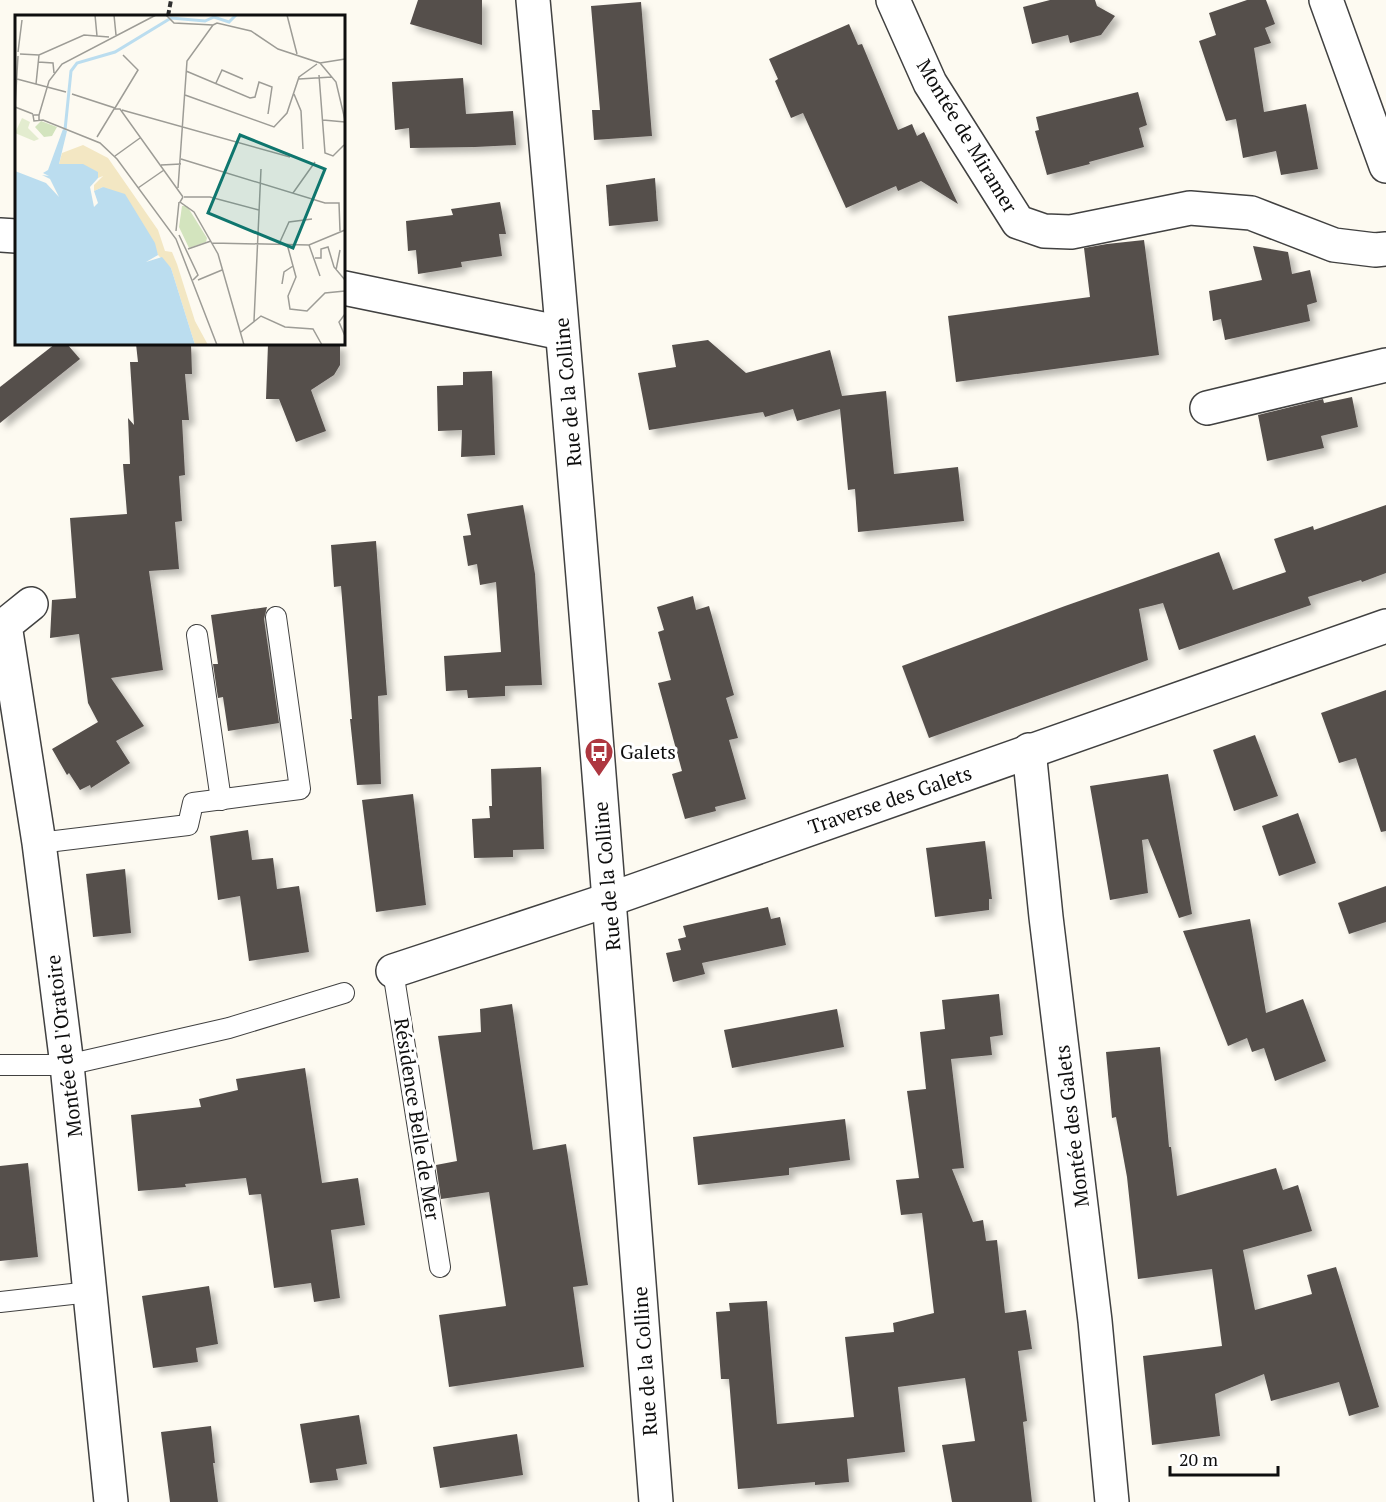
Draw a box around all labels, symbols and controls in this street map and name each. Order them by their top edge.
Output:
inset map [15,15,345,345]
street label: Montée de Miramer [911,54,1024,218]
street label: Rue de la Colline [548,316,587,468]
bus stop icon: Galets [583,736,615,778]
place label: Galets [620,738,676,765]
street label: Traverse des Galets [804,759,975,840]
street label: Rue de la Colline [587,800,626,952]
street label: Montée de l'Oratoire [39,953,88,1139]
street label: Résidence Belle de Mer [388,1016,447,1222]
street label: Montée des Galets [1048,1043,1095,1209]
street label: Rue de la Colline [626,1285,663,1437]
scale bar [1170,1439,1278,1477]
text: 20 m [1179,1447,1219,1471]

